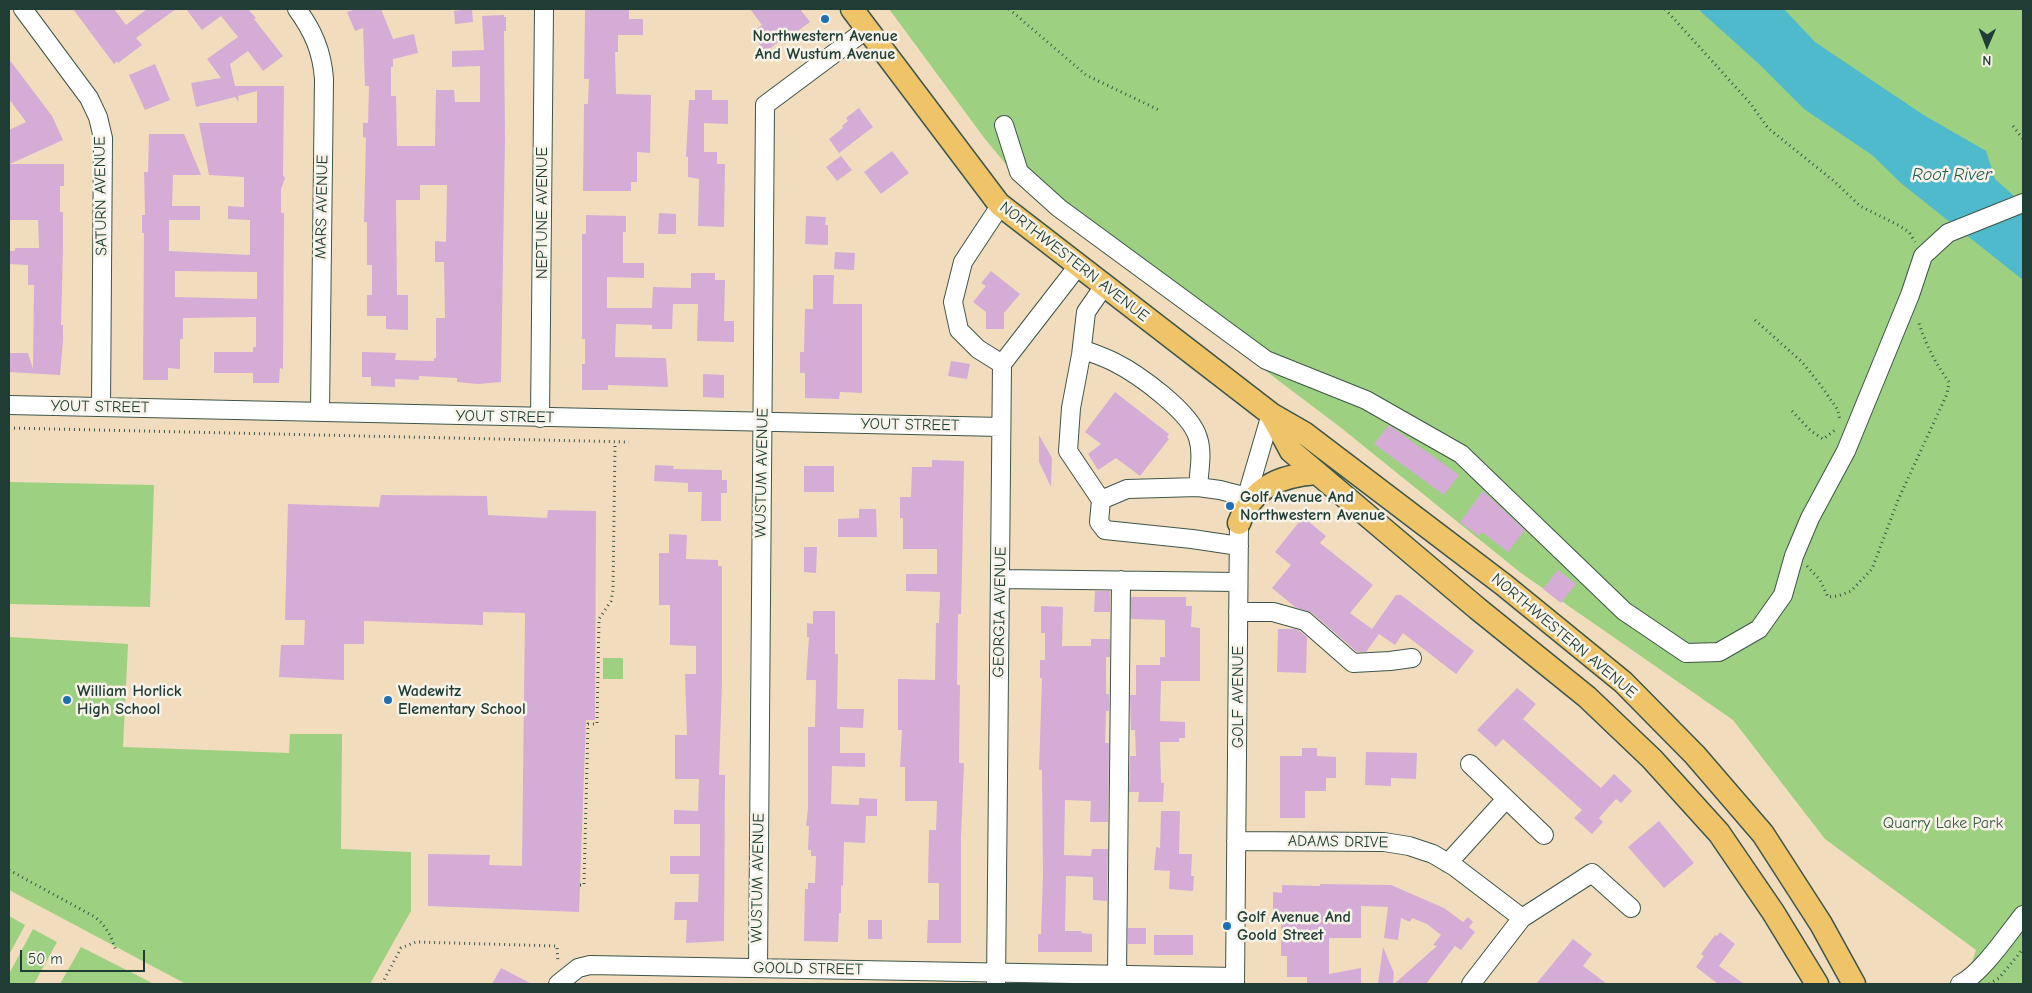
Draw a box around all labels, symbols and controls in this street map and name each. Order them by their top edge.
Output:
marker: Northwestern Avenue And Wustum Avenue [819,13,831,25]
north arrow [1962,20,2012,70]
place label: Northwestern Avenue And Wustum Avenue [752,26,898,64]
text: N [1982,52,1991,69]
street label: SATURN AVENUE [90,136,112,256]
street label: NEPTUNE AVENUE [532,147,552,279]
street label: MARS AVENUE [311,155,333,259]
water label: Root River [1912,164,1992,186]
street label: NORTHWESTERN AVENUE [996,198,1152,326]
street label: YOUT STREET [51,397,149,417]
street label: YOUT STREET [456,407,554,427]
street label: WUSTUM AVENUE [751,408,773,538]
street label: YOUT STREET [861,415,959,435]
place label: Golf Avenue And Northwestern Avenue [1240,487,1385,525]
marker: Golf Avenue And Northwestern Avenue [1224,500,1236,512]
street label: GEORGIA AVENUE [989,546,1011,678]
street label: NORTHWESTERN AVENUE [1487,569,1641,703]
street label: GOLF AVENUE [1228,646,1248,748]
place label: William Horlick High School [77,681,182,719]
place label: Wadewitz Elementary School [398,681,526,719]
marker: William Horlick High School [61,694,73,706]
marker: Wadewitz Elementary School [382,694,394,706]
street label: WUSTUM AVENUE [747,813,769,943]
park label: Quarry Lake Park [1883,813,2003,833]
street label: ADAMS DRIVE [1288,832,1388,852]
place label: Golf Avenue And Goold Street [1237,907,1351,945]
marker: Golf Avenue And Goold Street [1221,920,1233,932]
scale bar [22,940,148,972]
text: 50 m [28,950,63,968]
street label: GOOLD STREET [753,958,863,980]

